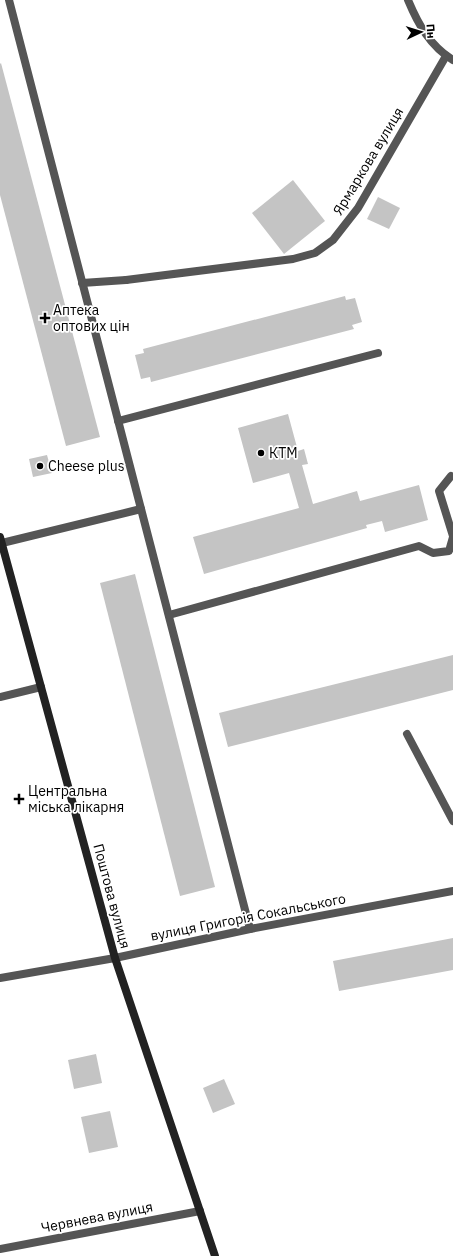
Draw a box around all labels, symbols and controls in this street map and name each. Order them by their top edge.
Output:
north arrow [401,12,441,52]
text: Пн [423,24,438,39]
street label: Ярмаркова вулиця [329,104,407,218]
place label: Аптека оптових цін [53,301,130,335]
marker: Аптека оптових цін [40,313,50,323]
place label: КТМ [269,444,298,462]
marker: КТМ [256,448,266,458]
place label: Cheese plus [48,457,125,475]
marker: Cheese plus [35,461,45,471]
place label: Центральна міська лікарня [28,782,124,816]
marker: Центральна міська лікарня [13,793,25,805]
street label: Поштова вулиця [89,842,135,950]
street label: вулиця Григорія Сокальського [149,889,347,945]
street label: Червнева вулиця [40,1197,154,1237]

